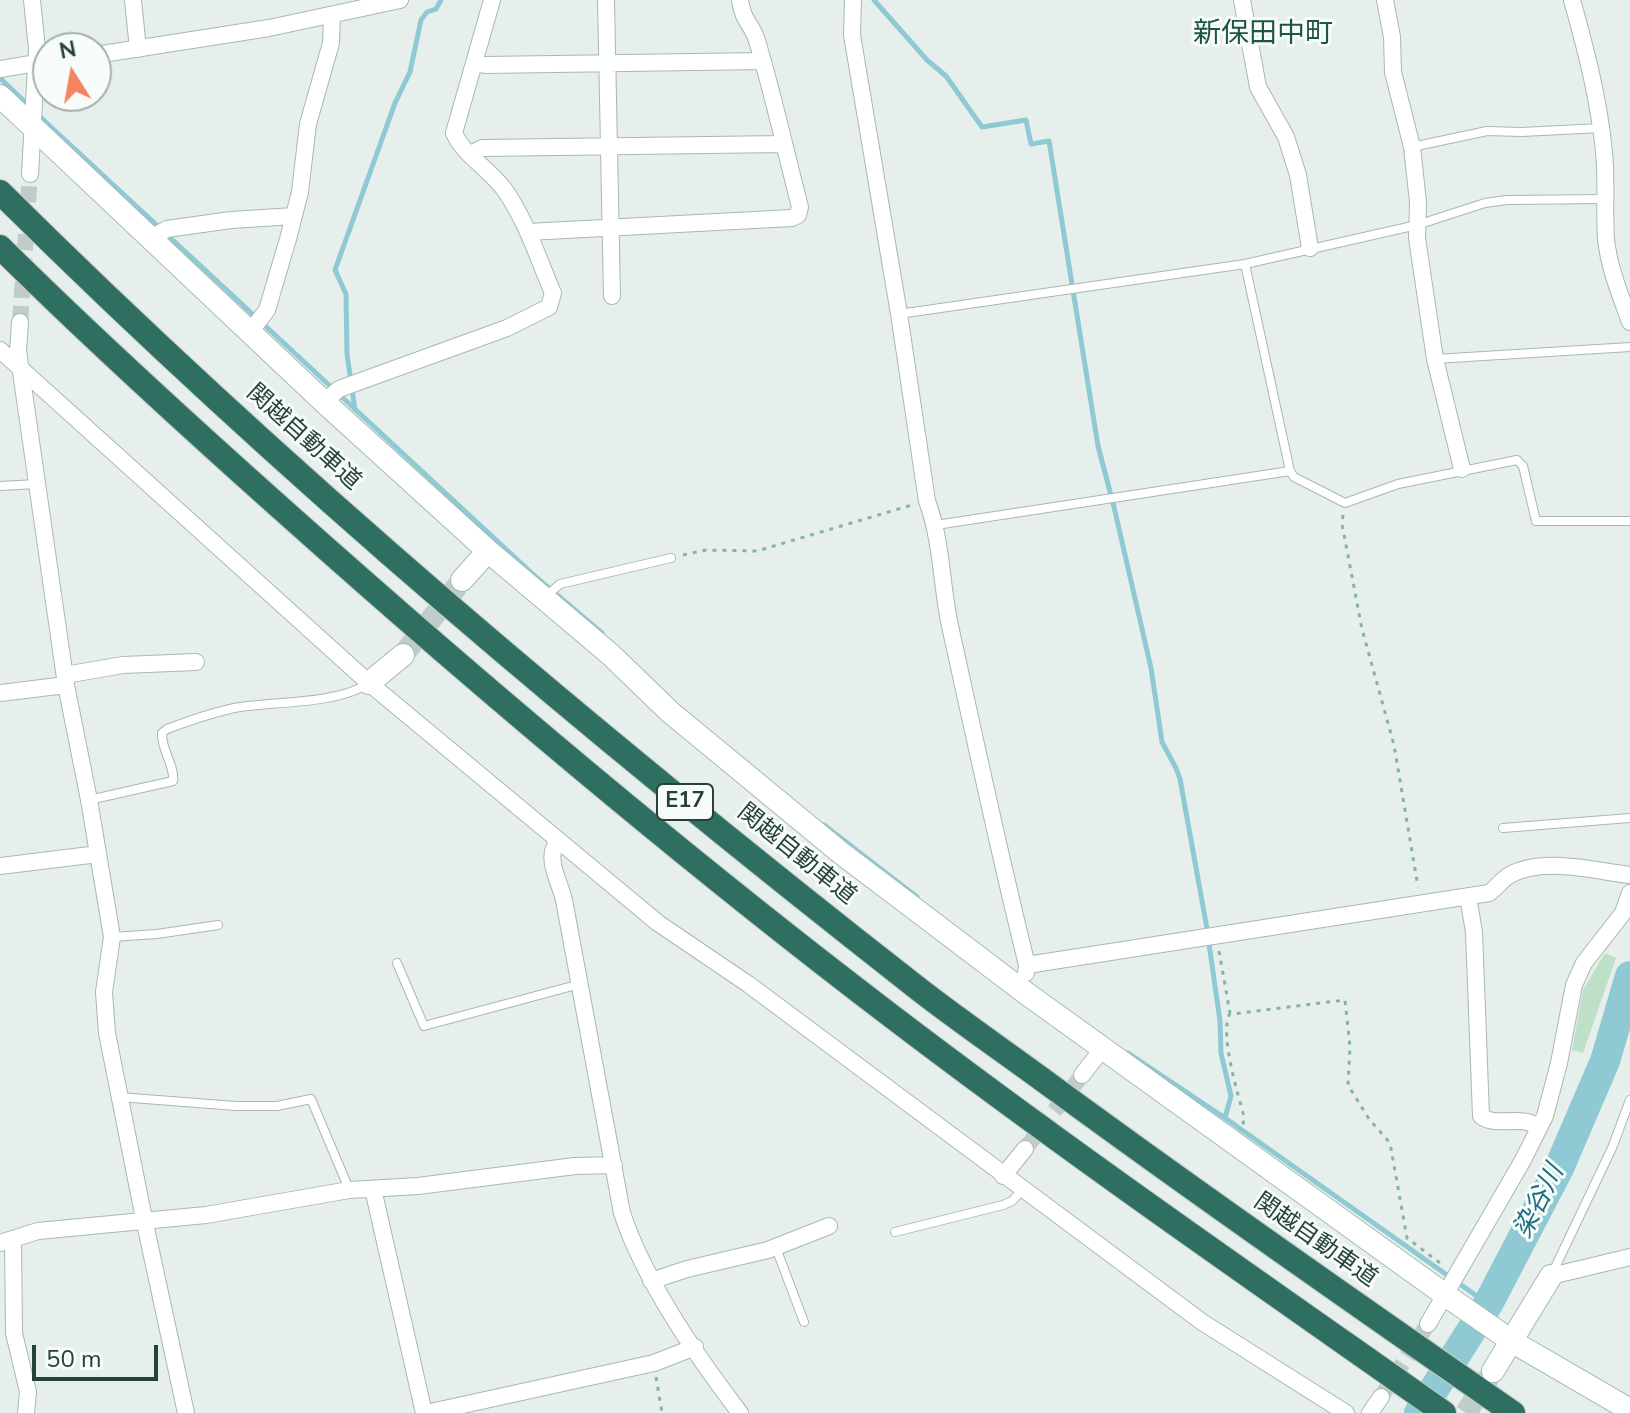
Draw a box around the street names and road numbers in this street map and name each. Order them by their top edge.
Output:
street label: 関越自動車道 [240,379,366,497]
road number: E17 [657,784,713,820]
street label: 関越自動車道 [731,798,861,912]
street label: 関越自動車道 [1248,1188,1382,1294]

